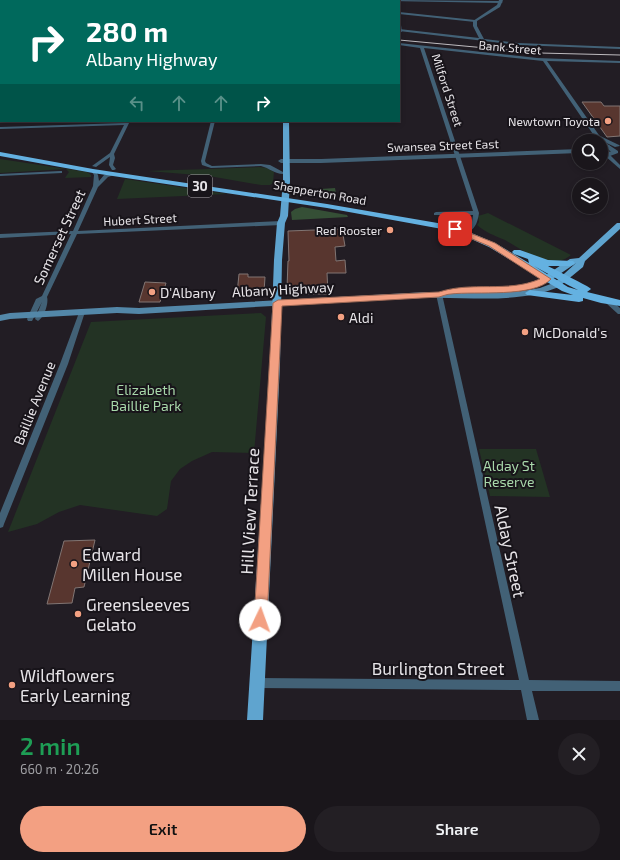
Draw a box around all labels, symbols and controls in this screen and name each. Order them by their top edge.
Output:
text: 280 m [86,14,168,48]
icon: right [20,16,72,68]
street label: Bank Street [478,37,542,57]
text: Albany Highway [86,48,217,70]
street label: Milford Street [430,52,467,129]
icon: left [126,92,148,114]
icon: ahead [168,92,190,114]
icon: ahead [210,92,232,114]
icon: right [252,92,274,114]
place label: Newtown Toyota [508,114,600,128]
marker: Newtown Toyota [603,116,613,126]
map controls [572,134,608,214]
button: search [572,134,608,170]
street label: Swansea Street East [387,136,500,154]
road number: 30 [188,175,212,197]
street label: Shepperton Road [272,177,368,207]
button: layers [572,178,608,214]
street label: Somerset Street [29,187,89,287]
street label: Hubert Street [103,210,178,228]
pin [438,212,472,246]
icon: arrive [444,218,466,240]
place label: Red Rooster [316,223,382,237]
marker: Red Rooster [385,225,395,235]
street label: Albany Highway [232,278,335,300]
place label: D'Albany [160,284,216,301]
marker: D'Albany [147,287,157,297]
place label: Aldi [349,309,373,326]
marker: Aldi [336,312,346,322]
place label: McDonald's [533,324,607,341]
marker: McDonald's [520,327,530,337]
street label: Baillie Avenue [9,359,59,447]
park label: Elizabeth Baillie Park [111,381,181,414]
street label: Hill View Terrace [236,447,262,575]
park label: Alday St Reserve [483,457,535,490]
street label: Alday Street [490,503,531,600]
place label: Edward Millen House [82,544,183,584]
marker: Edward Millen House [69,559,79,569]
place label: Greensleeves Gelato [86,594,190,634]
position arrow [239,599,281,641]
marker: Greensleeves Gelato [73,609,83,619]
street label: Burlington Street [372,658,505,679]
place label: Wildflowers Early Learning [20,665,131,706]
marker: Wildflowers Early Learning [7,680,17,690]
text: 2 min [20,731,81,760]
button: close [558,733,600,775]
text: 660 m · 20:26 [20,761,99,777]
button: Exit [20,806,306,852]
button: Share [314,806,600,852]

